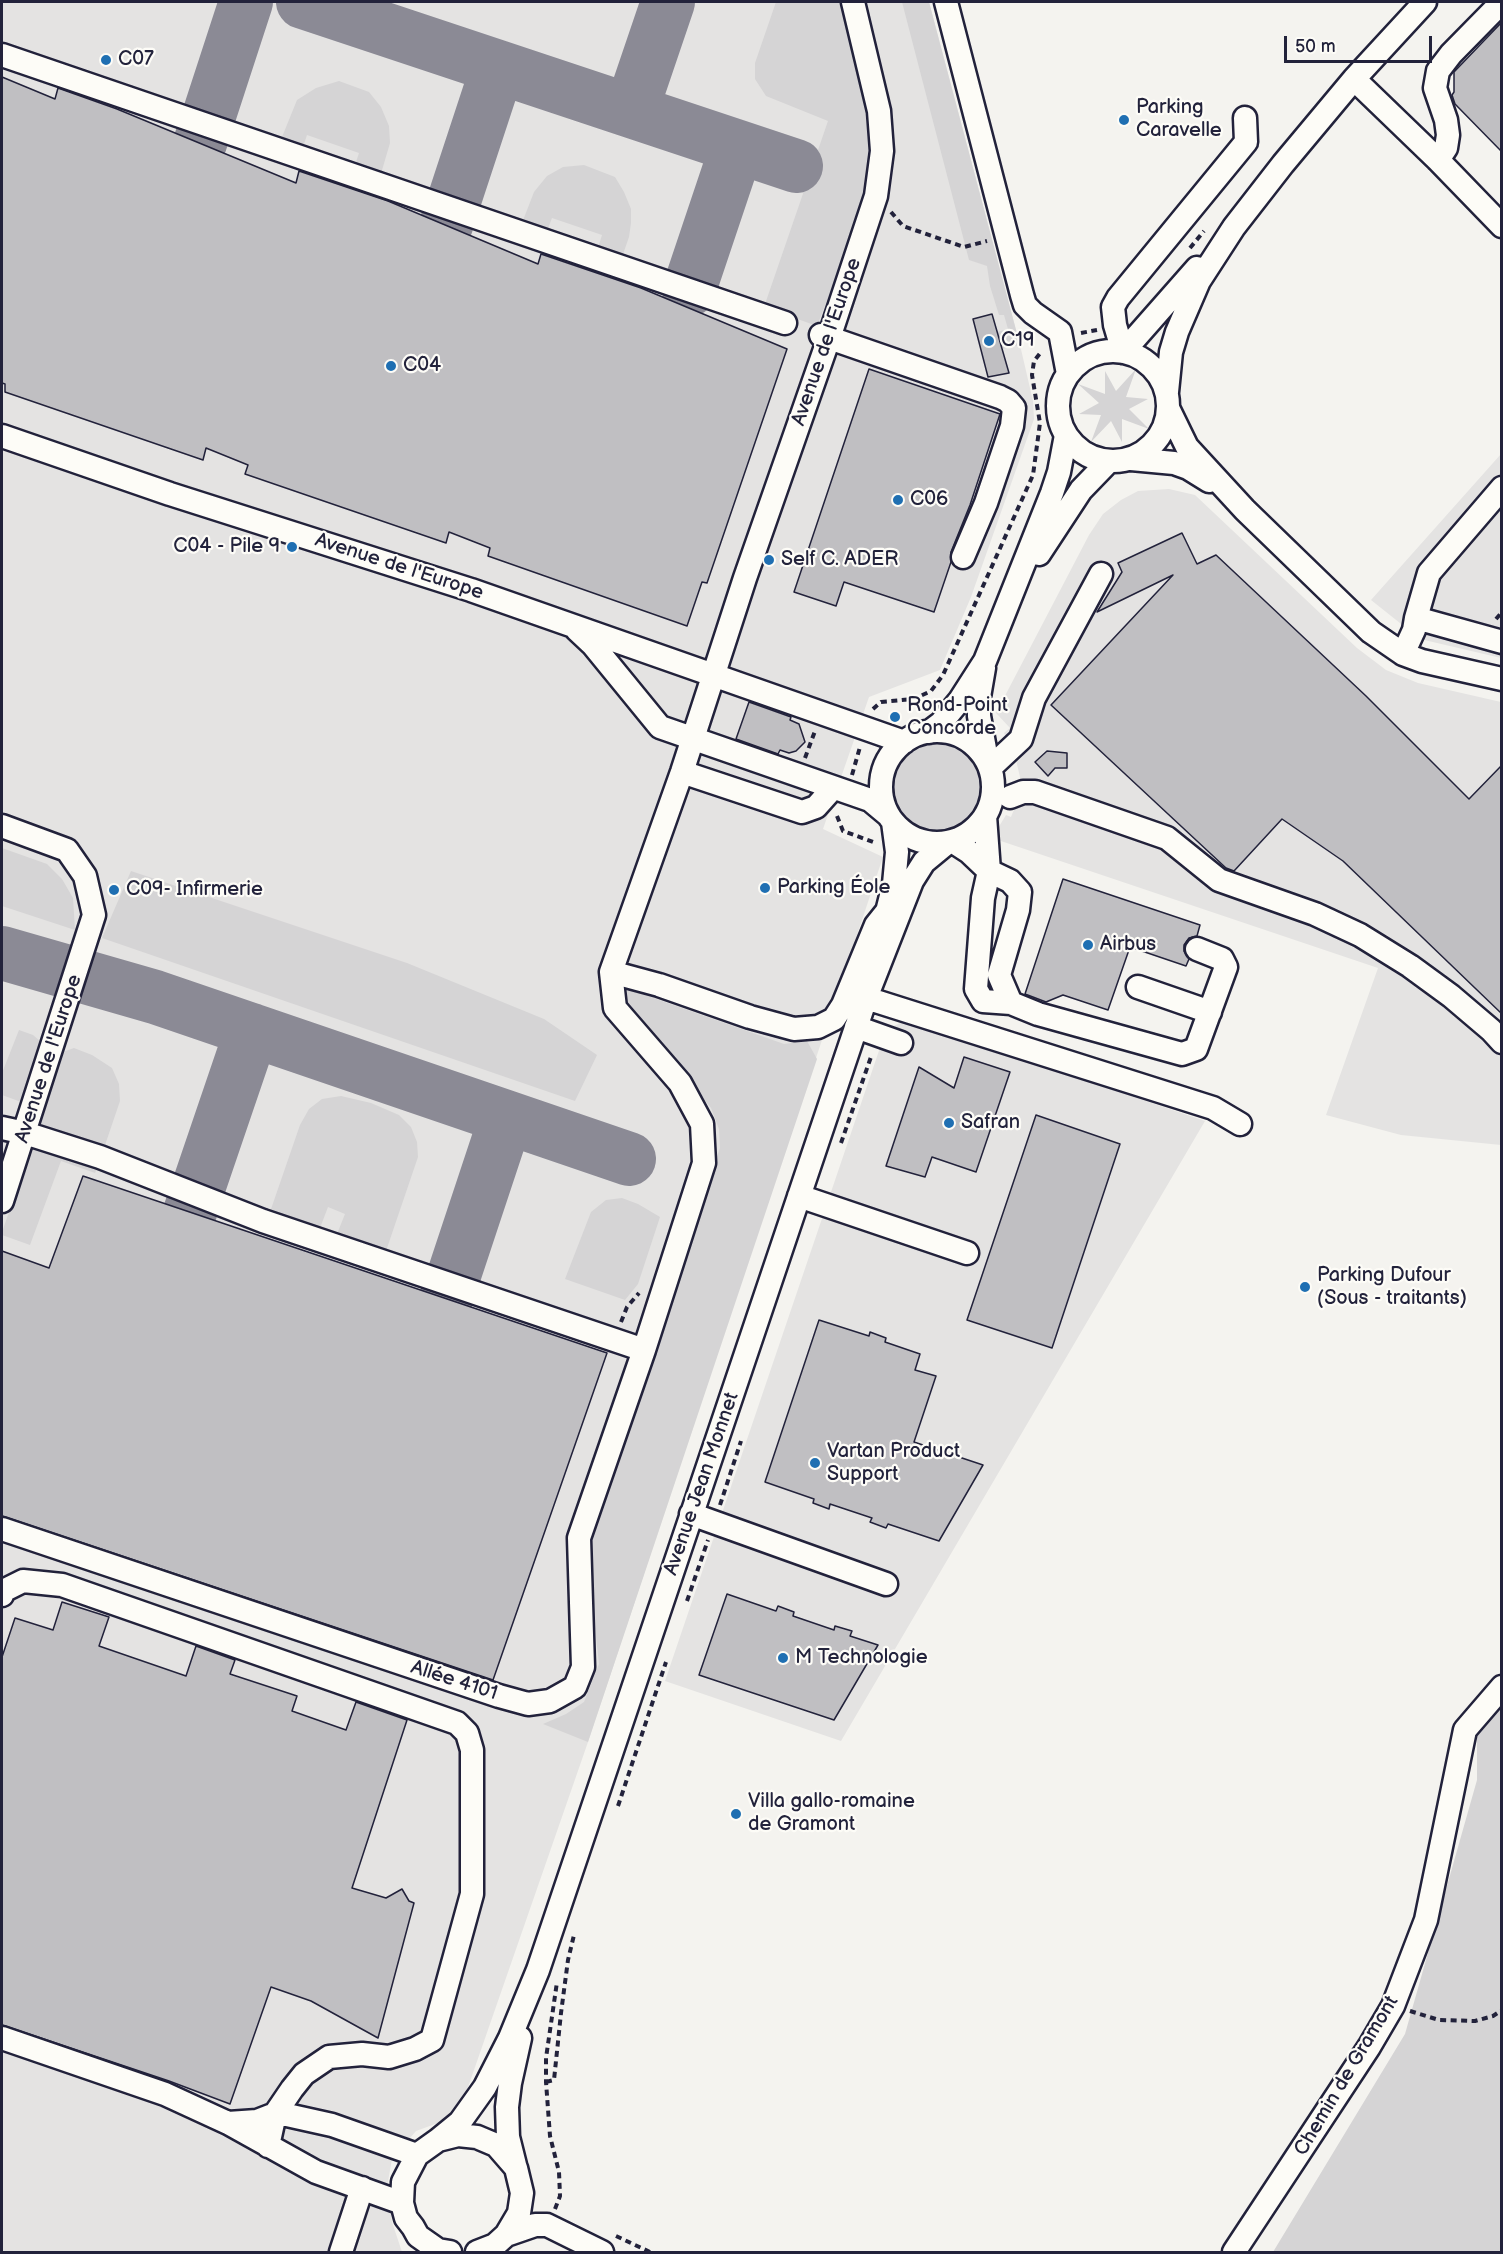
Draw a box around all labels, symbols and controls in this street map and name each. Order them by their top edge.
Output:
scale bar [1287,24,1436,62]
text: 50 m [1295,36,1336,57]
place label: C07 [118,48,154,72]
marker: C07 [99,53,113,67]
place label: Parking Caravelle [1136,96,1222,143]
marker: Parking Caravelle [1117,113,1131,127]
street label: Avenue de l'Europe [787,255,867,429]
place label: C19 [1001,329,1035,353]
marker: C19 [982,334,996,348]
place label: C04 [403,354,441,378]
marker: C04 [384,359,398,373]
place label: C06 [910,488,948,512]
marker: C06 [891,493,905,507]
street label: Avenue de l'Europe [312,528,486,606]
place label: C04 - Pile 9 [173,535,280,559]
marker: C04 - Pile 9 [285,540,299,554]
place label: Self C. ADER [781,548,899,572]
marker: Self C. ADER [762,553,776,567]
place label: Rond-Point Concorde [907,694,1008,741]
marker: Rond-Point Concorde [888,710,902,724]
place label: Parking Éole [777,876,890,900]
place label: C09- Infirmerie [126,878,263,902]
marker: Parking Éole [758,881,772,895]
marker: C09- Infirmerie [107,883,121,897]
place label: Airbus [1100,933,1156,957]
marker: Airbus [1081,938,1095,952]
street label: Avenue de l'Europe [10,972,88,1146]
place label: Safran [961,1111,1020,1135]
marker: Safran [942,1116,956,1130]
place label: Parking Dufour (Sous - traitants) [1317,1264,1467,1311]
marker: Parking Dufour (Sous - traitants) [1298,1280,1312,1294]
street label: Avenue Jean Monnet [659,1390,745,1578]
place label: Vartan Product Support [827,1440,960,1487]
marker: Vartan Product Support [808,1456,822,1470]
place label: M Technologie [795,1646,928,1670]
marker: M Technologie [776,1651,790,1665]
street label: Allée 4101 [408,1656,500,1706]
place label: Villa gallo-romaine de Gramont [748,1790,915,1837]
marker: Villa gallo-romaine de Gramont [729,1807,743,1821]
street label: Chemin de Gramont [1290,1992,1404,2160]

